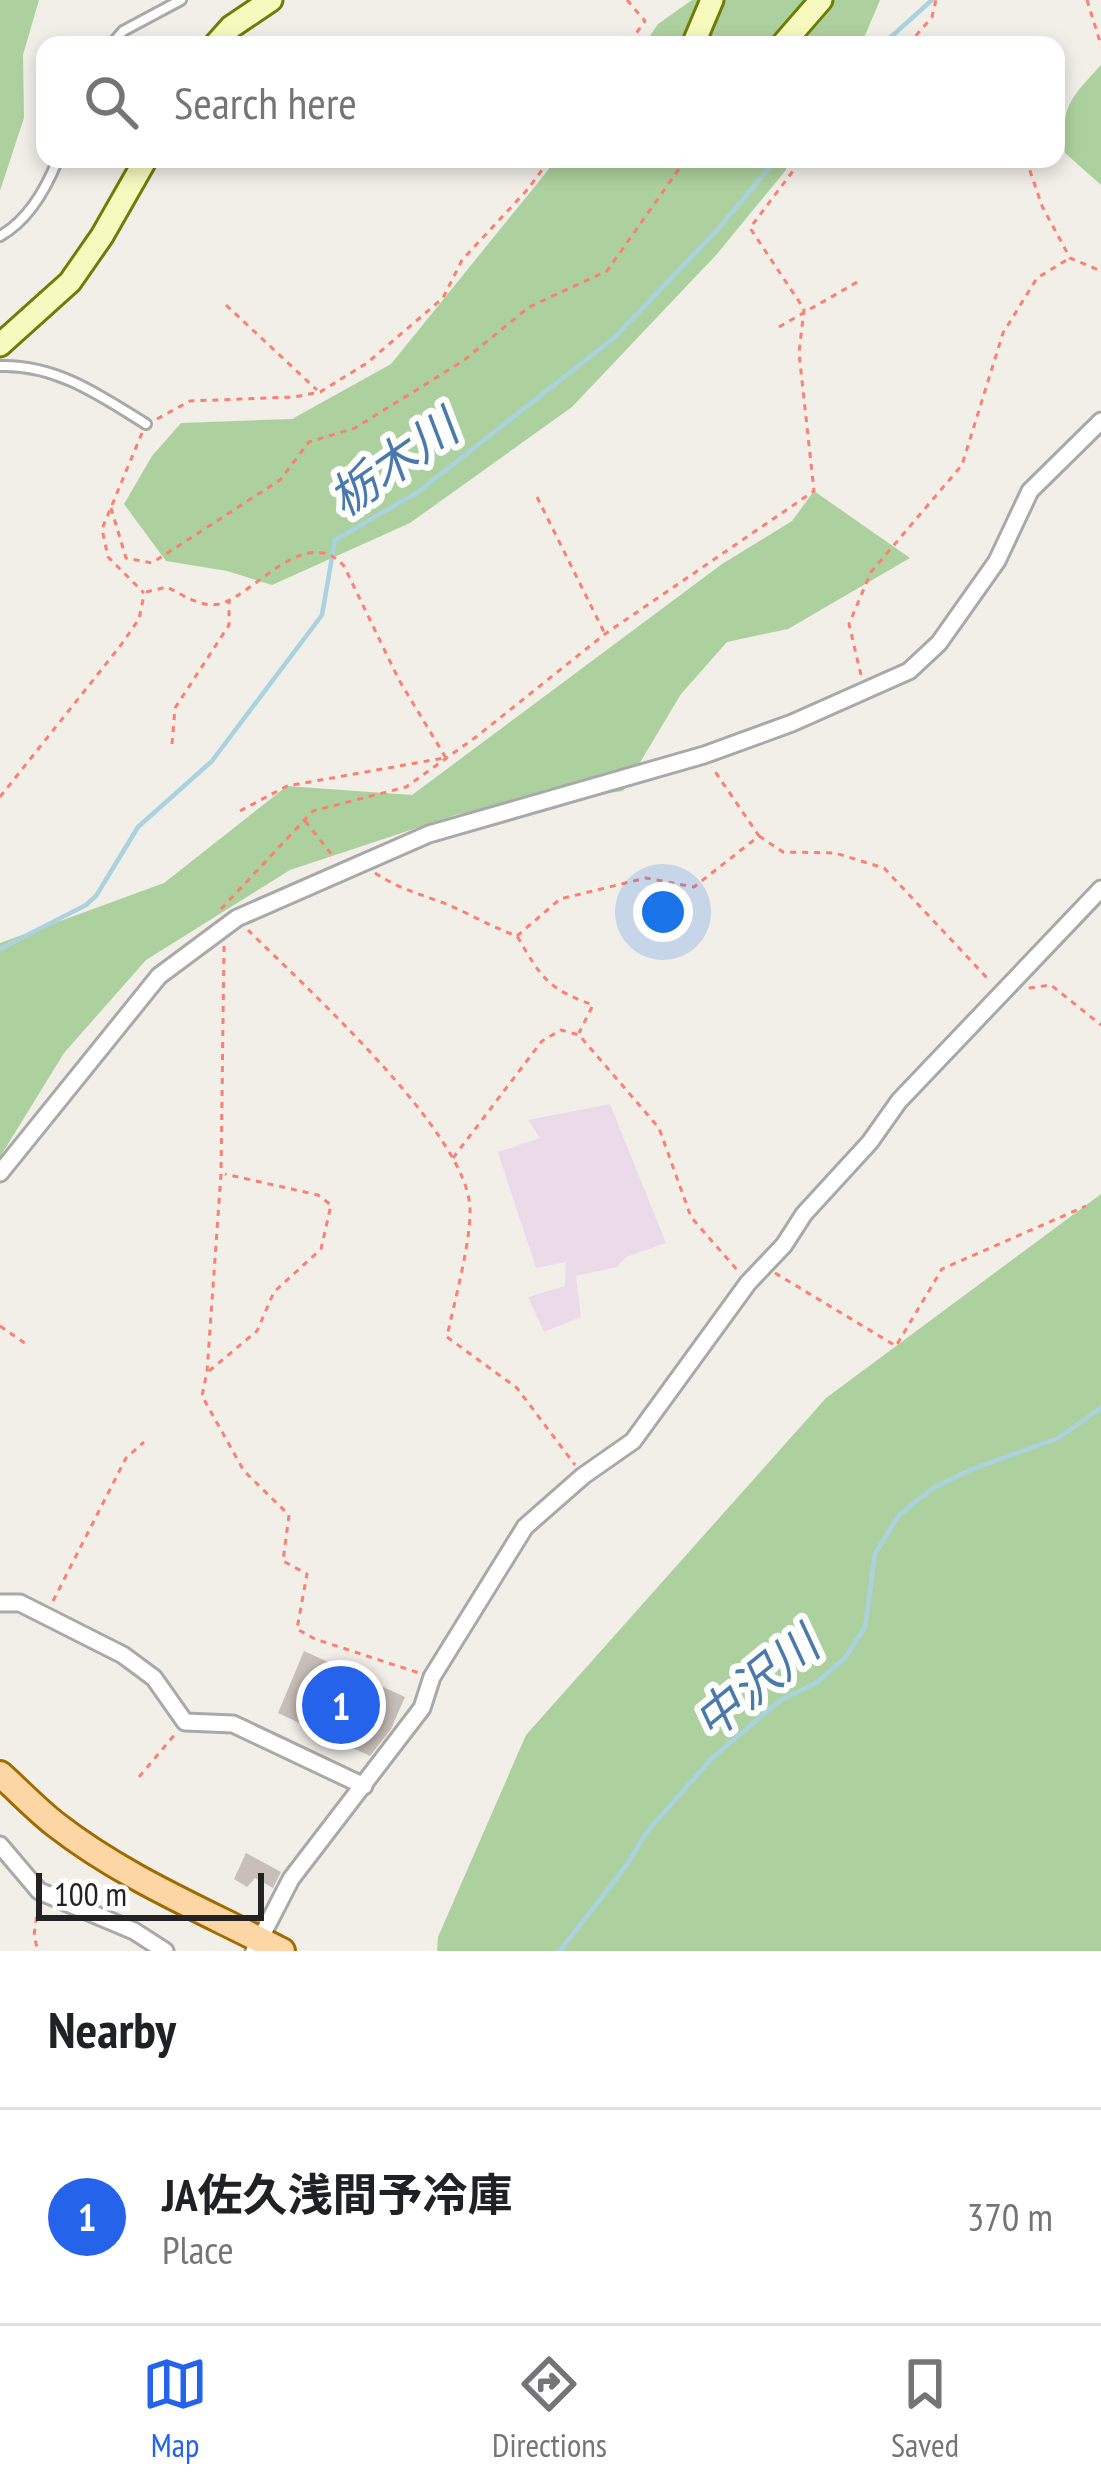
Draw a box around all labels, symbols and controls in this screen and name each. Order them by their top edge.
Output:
search box [36,36,1065,168]
icon: search [78,69,144,135]
text: Search here [174,73,357,131]
water label: 栃木川 [316,393,473,529]
your location [633,882,693,942]
water label: 中沢川 [680,1610,835,1752]
pin: 1 [302,1660,380,1750]
scale bar [36,1867,264,1920]
text: 100 m [54,1872,127,1915]
text: Nearby [48,1996,176,2062]
text: JA佐久浅間予冷庫 [162,2165,513,2223]
text: 1 [78,2191,96,2242]
text: 370 m [967,2191,1053,2242]
text: Place [162,2224,234,2275]
tab: Map [142,2351,208,2466]
tab: Directions [492,2351,607,2466]
tab: Saved [891,2351,959,2466]

